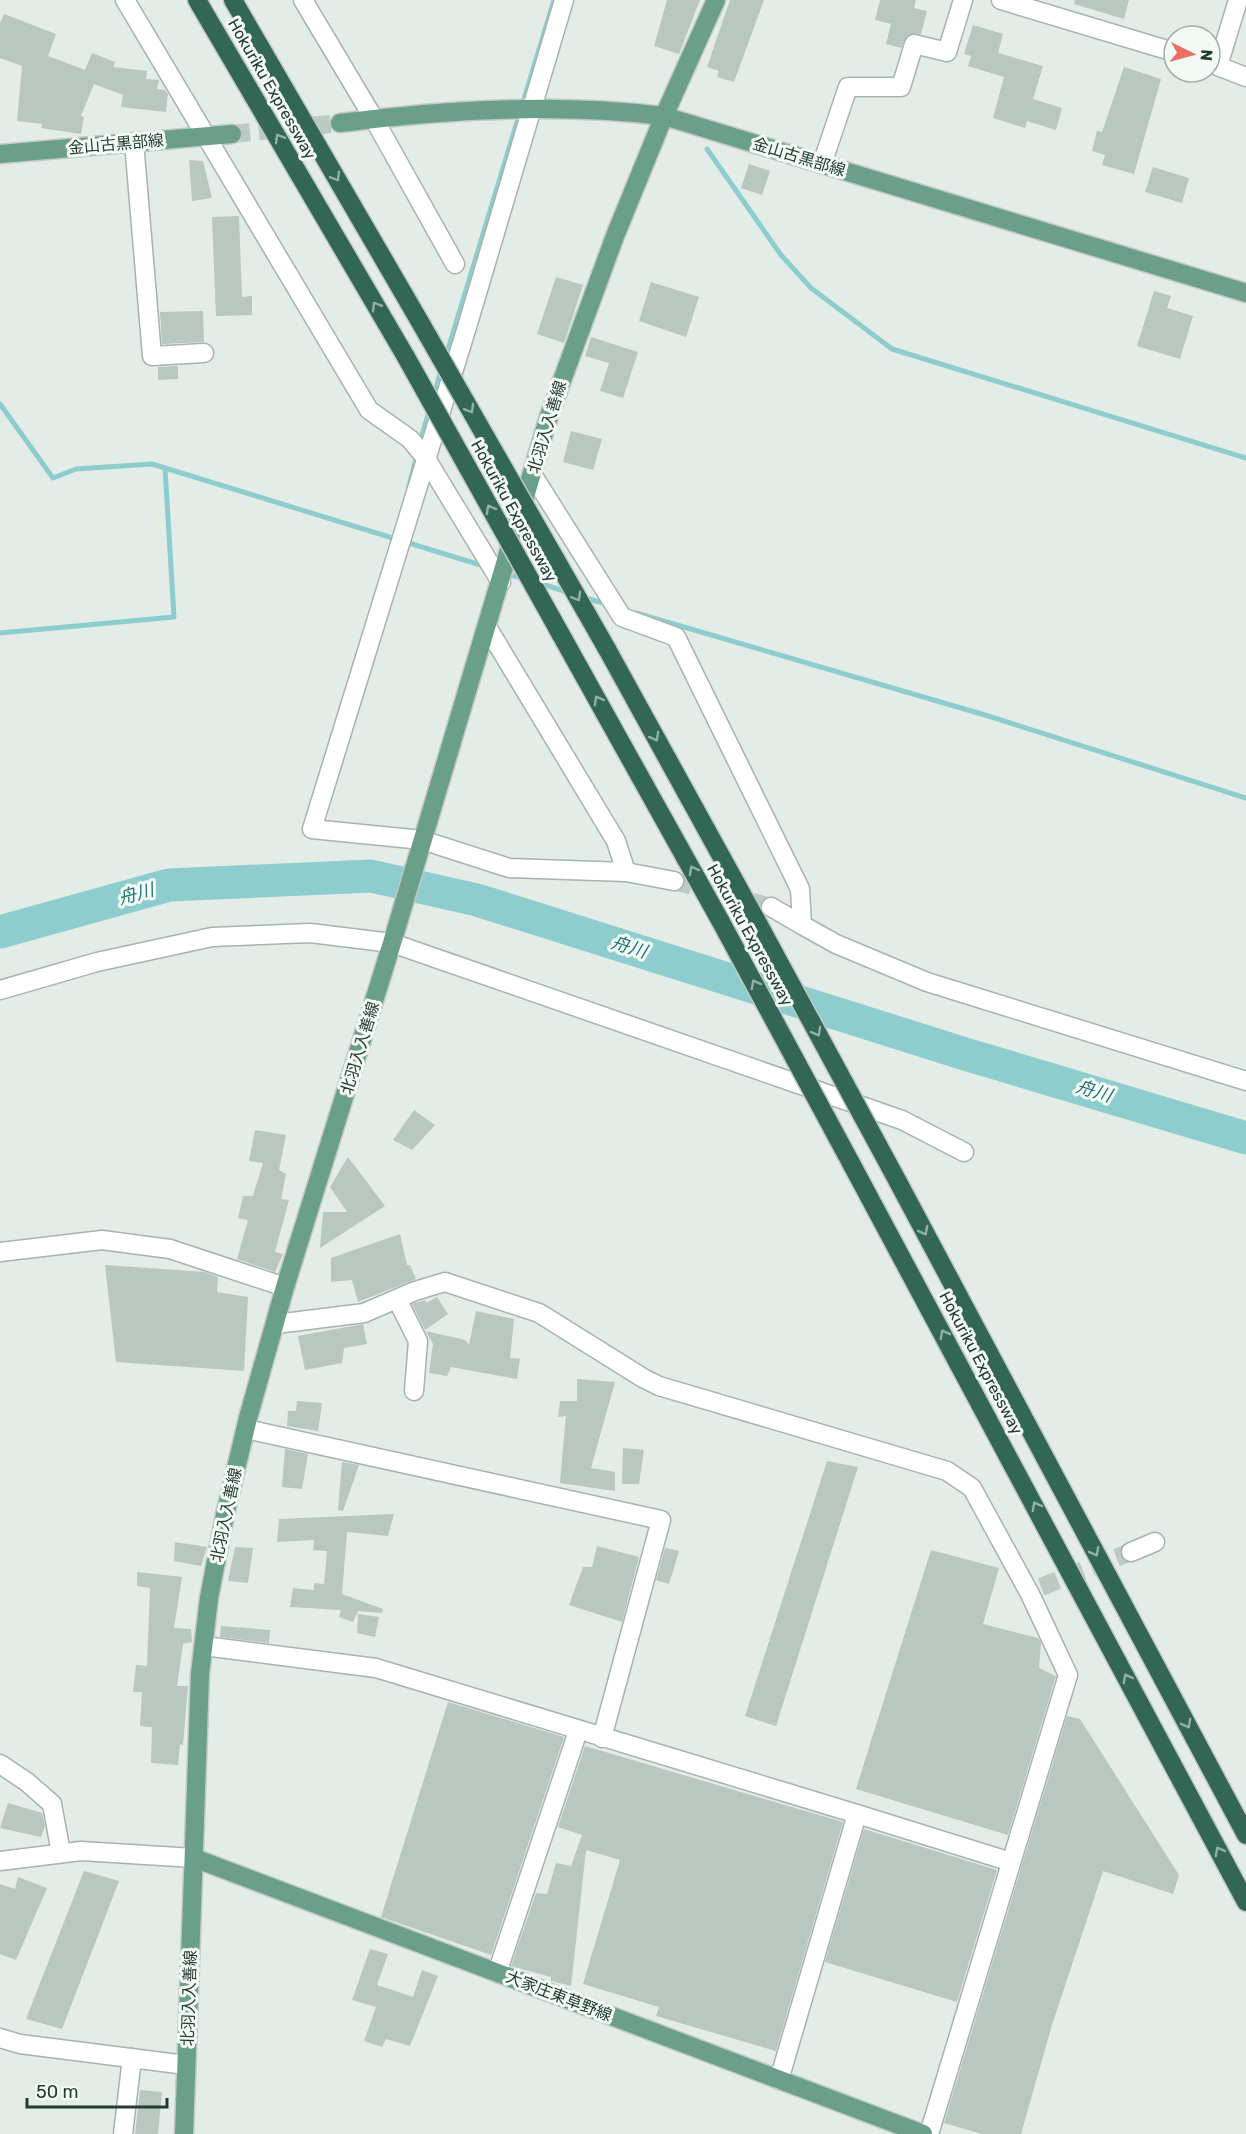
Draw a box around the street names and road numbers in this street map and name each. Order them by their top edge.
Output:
street label: Hokuriku Expressway [224,15,320,163]
street label: 金山古黒部線 [67,130,165,158]
street label: 金山古黒部線 [750,134,848,180]
street label: 北羽入入善線 [524,378,570,476]
street label: Hokuriku Expressway [467,437,561,585]
street label: Hokuriku Expressway [703,861,797,1009]
street label: 北羽入入善線 [337,999,383,1097]
street label: Hokuriku Expressway [935,1288,1027,1438]
street label: 北羽入入善線 [207,1466,245,1564]
street label: 北羽入入善線 [178,1950,200,2046]
street label: 大家庄東草野線 [503,1967,615,2025]

